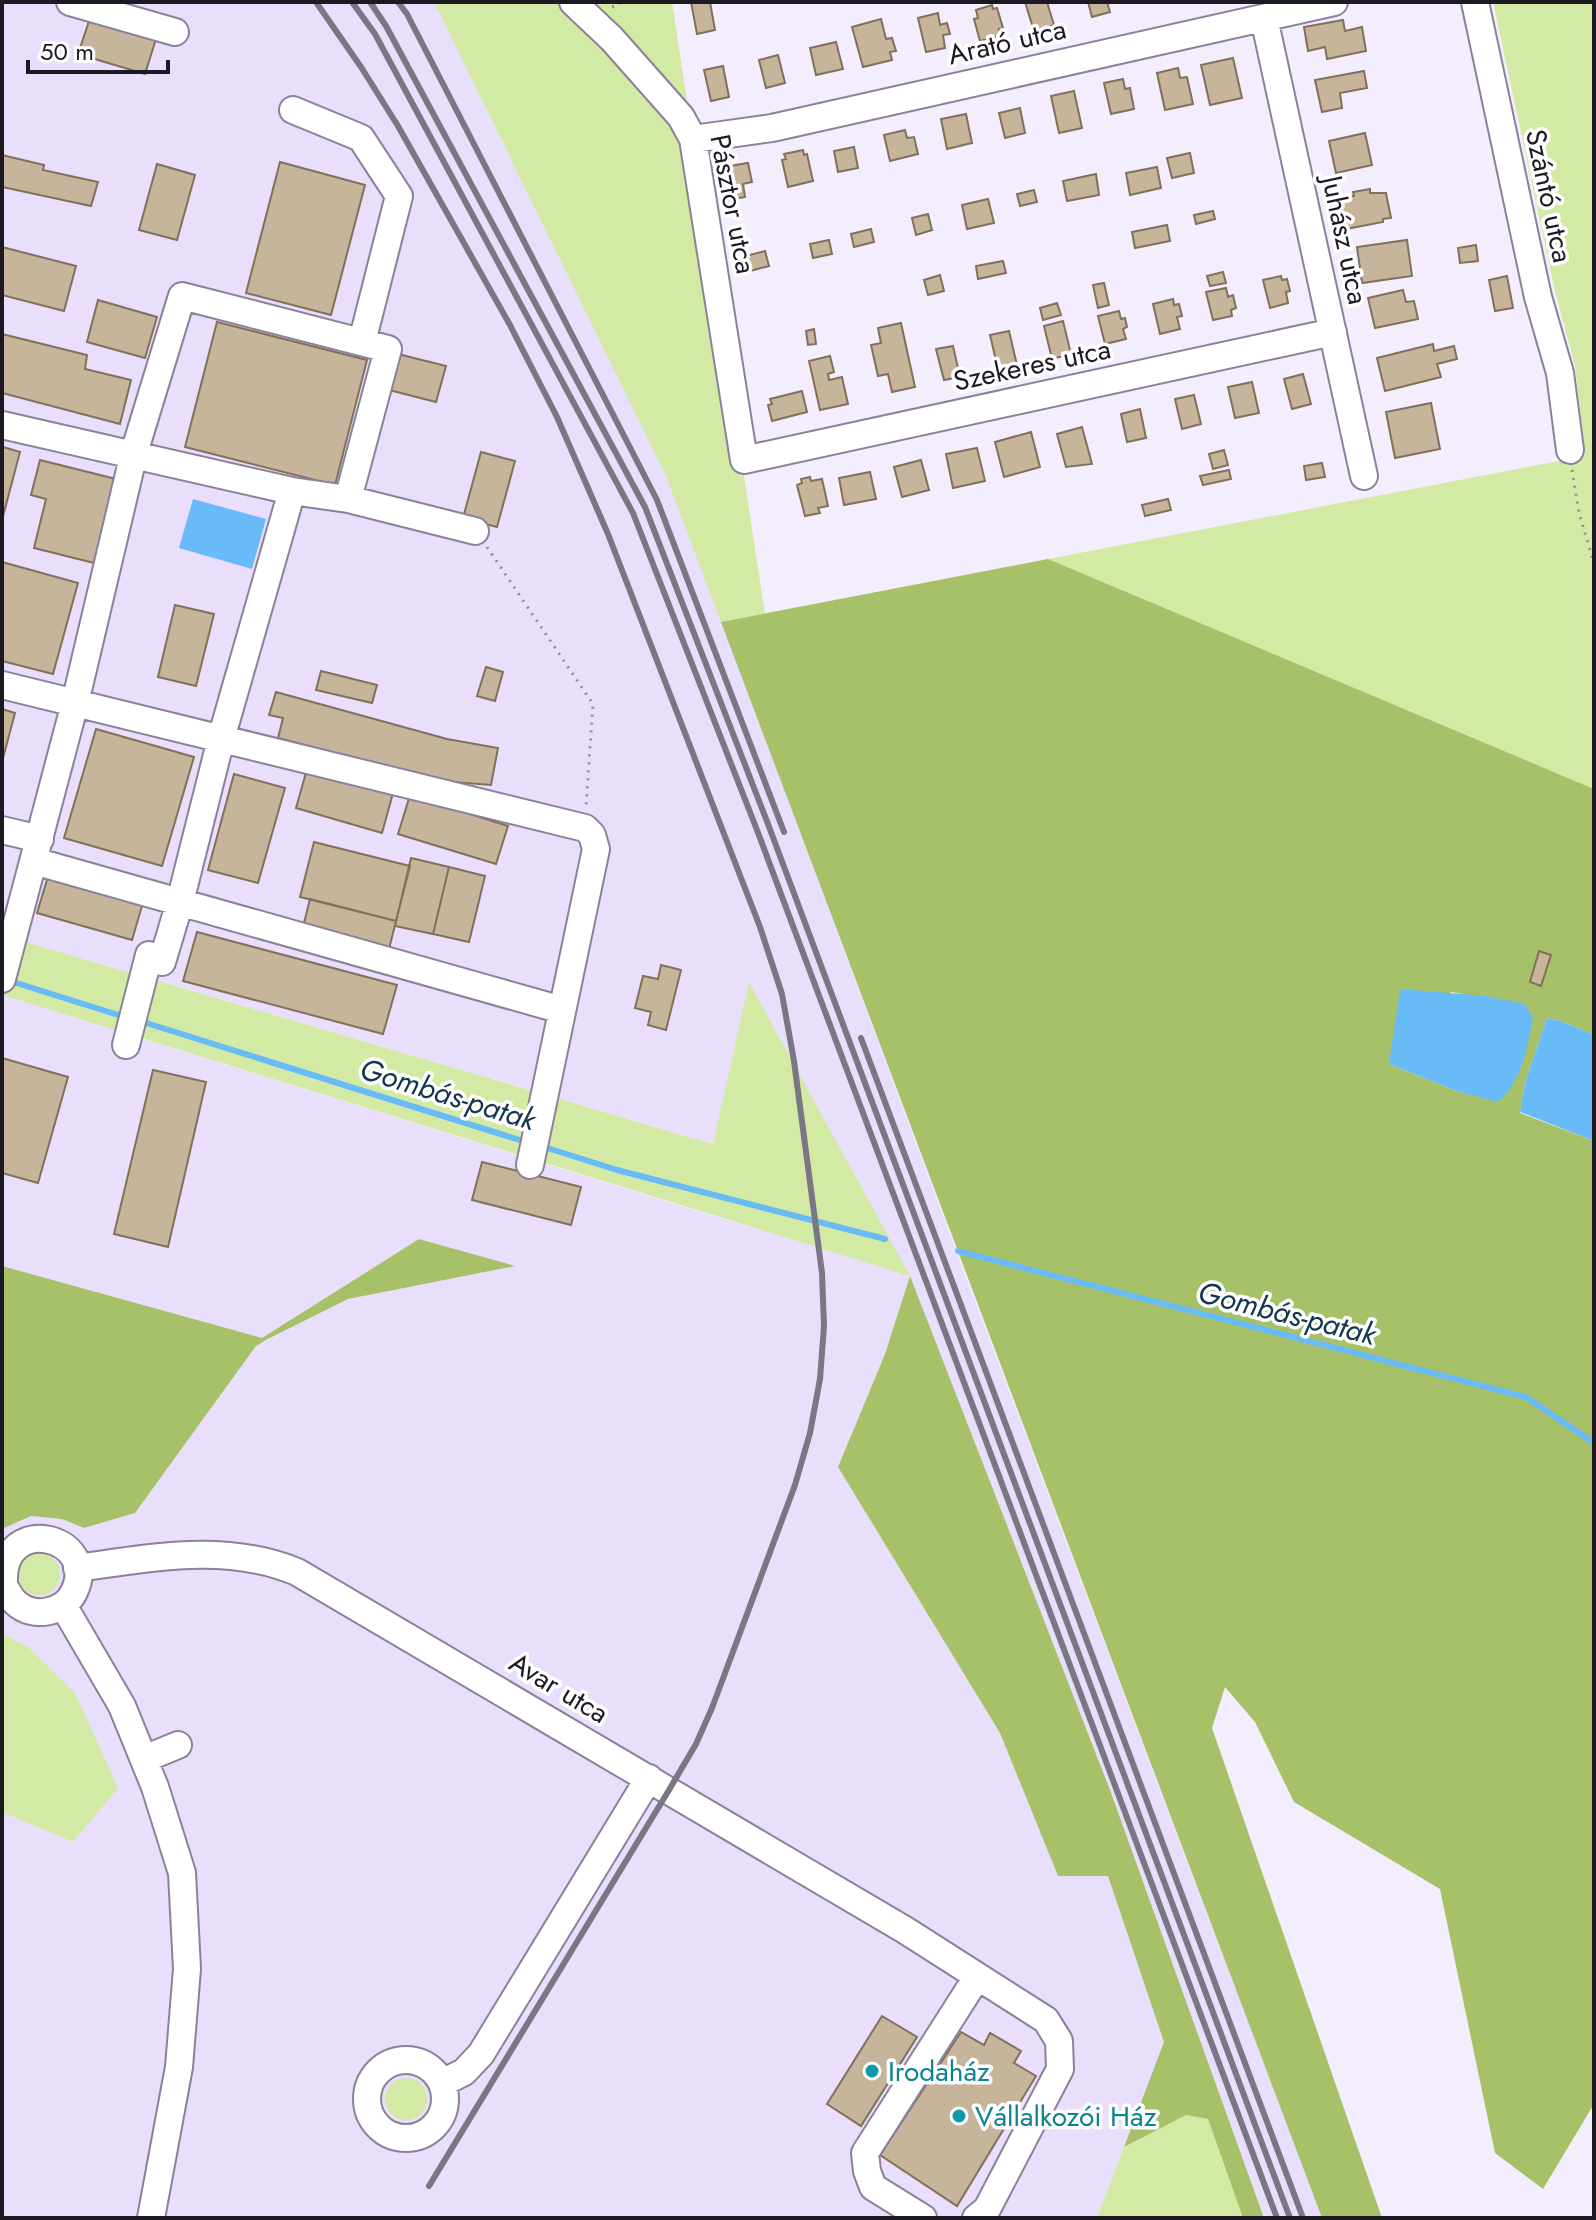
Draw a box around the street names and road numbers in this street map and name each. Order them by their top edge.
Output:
street label: Arató utca [944,9,1070,75]
street label: Szántó utca [1515,126,1583,266]
street label: Pásztor utca [699,131,767,277]
street label: Juhász utca [1311,168,1379,308]
street label: Szekeres utca [949,328,1115,402]
street label: Avar utca [502,1642,616,1734]

